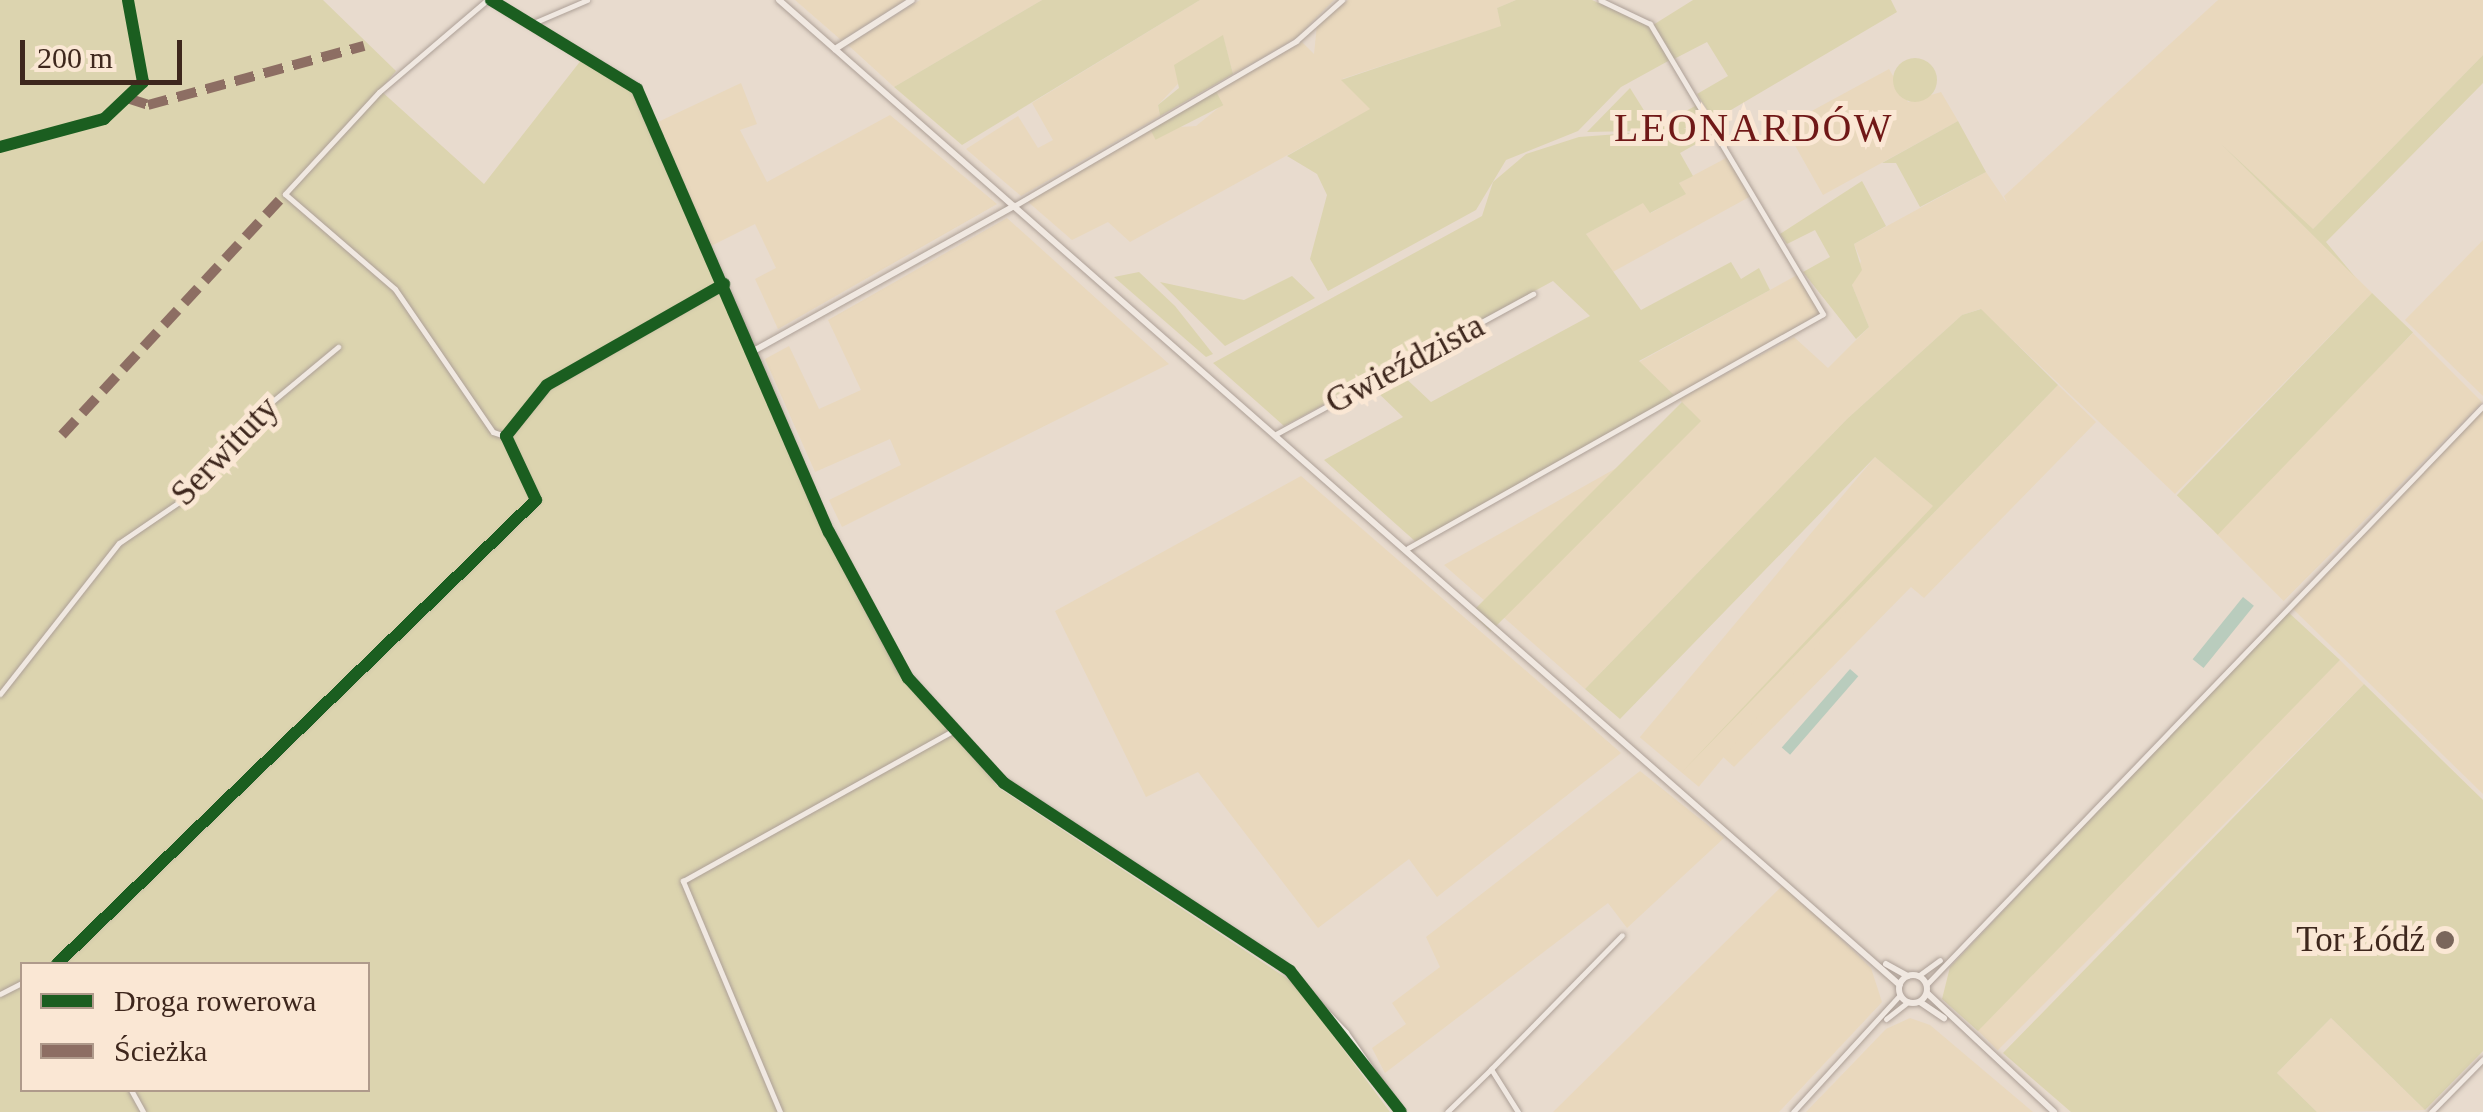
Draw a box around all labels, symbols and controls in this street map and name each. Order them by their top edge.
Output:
scale bar [25,20,188,82]
text: 200 m [37,41,113,74]
district label: LEONARDÓW [1614,104,1894,152]
street label: Gwieździsta [1319,305,1491,423]
street label: Serwituty [163,387,287,515]
place label: Tor Łódź [2296,919,2425,961]
marker: Tor Łódź [2434,929,2456,951]
legend [20,962,370,1092]
text: Droga rowerowa [114,984,316,1017]
text: Ścieżka [114,1034,207,1067]

